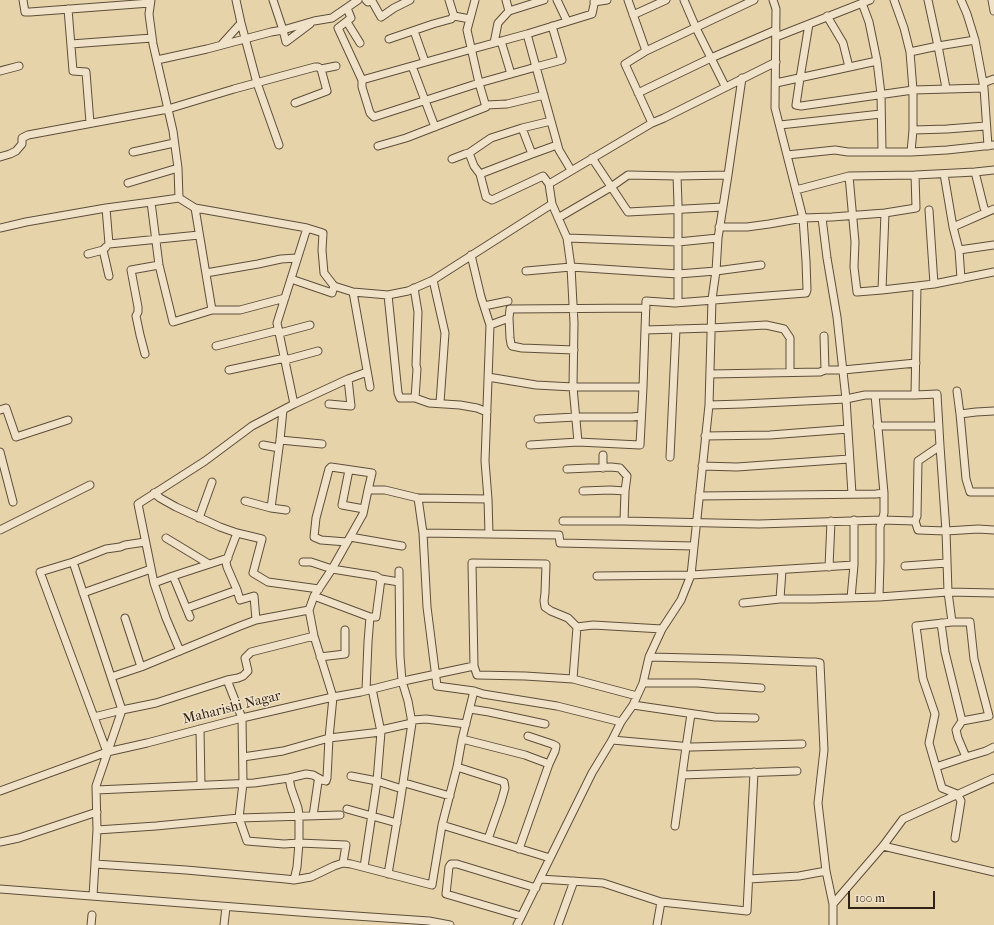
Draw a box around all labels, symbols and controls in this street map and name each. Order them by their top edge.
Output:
street label: Maharishi Nagar [181,688,283,728]
scale bar [850,883,937,909]
text: 100 m [855,891,885,905]

